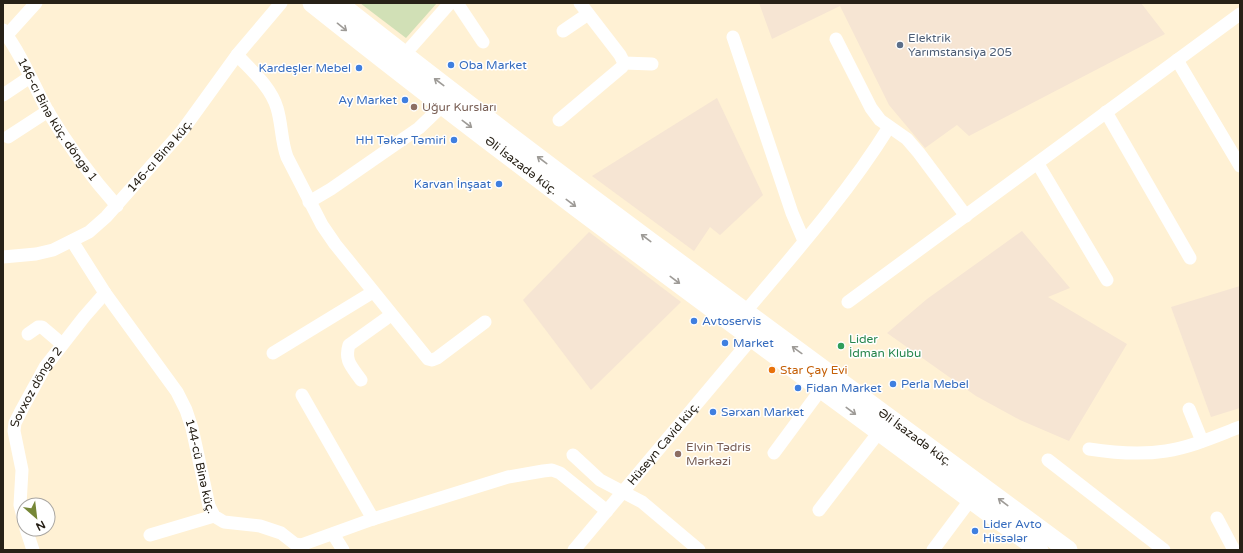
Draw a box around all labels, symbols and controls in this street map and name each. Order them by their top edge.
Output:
one-way arrow [337,23,348,32]
place label: Elektrik Yarımstansiya 205 [908,31,1012,59]
marker: Elektrik Yarımstansiya 205 [895,40,905,50]
street label: 146-cı Binə küç. döngə 1 [15,55,101,184]
place label: Oba Market [459,58,527,72]
marker: Oba Market [446,60,456,70]
place label: Kardeşler Mebel [259,61,351,75]
marker: Kardeşler Mebel [354,63,364,73]
one-way arrow [433,77,444,86]
place label: Ay Market [338,93,397,107]
marker: Ay Market [400,95,410,105]
place label: Uğur Kursları [422,100,497,114]
marker: Uğur Kursları [409,102,419,112]
street label: 146-cı Binə küç. [124,117,195,195]
one-way arrow [461,120,472,129]
place label: HH Təkər Təmiri [356,133,446,147]
street label: Əli İsazadə küç. [482,133,561,198]
marker: HH Təkər Təmiri [449,135,459,145]
one-way arrow [537,156,548,164]
place label: Karvan İnşaat [414,177,491,191]
marker: Karvan İnşaat [494,179,504,189]
one-way arrow [565,199,576,207]
one-way arrow [641,234,652,242]
one-way arrow [669,276,680,285]
place label: Avtoservis [702,314,761,328]
marker: Avtoservis [689,316,699,326]
place label: Lider İdman Klubu [849,332,921,360]
place label: Market [733,336,774,350]
marker: Market [720,338,730,348]
marker: Lider İdman Klubu [836,341,846,351]
street label: Sovxoz döngə 2 [8,344,65,428]
one-way arrow [791,345,802,354]
place label: Star Çay Evi [780,363,848,377]
marker: Star Çay Evi [767,365,777,375]
place label: Perla Mebel [901,377,969,391]
marker: Perla Mebel [888,379,898,389]
place label: Fidan Market [806,381,882,395]
marker: Fidan Market [793,383,803,393]
street label: Hüseyn Cavid küç. [625,399,702,488]
place label: Sərxan Market [721,405,805,419]
street label: Əli İsazadə küç. [875,405,955,469]
marker: Sərxan Market [708,407,718,417]
one-way arrow [846,407,857,415]
street label: 144-cü Binə küç. [182,417,219,516]
place label: Elvin Tədris Mərkəzi [686,440,751,468]
marker: Elvin Tədris Mərkəzi [673,449,683,459]
north arrow [16,497,56,537]
one-way arrow [997,497,1008,506]
place label: Lider Avto Hissələr [983,517,1042,545]
text: N [34,518,47,533]
marker: Lider Avto Hissələr [970,526,980,536]

